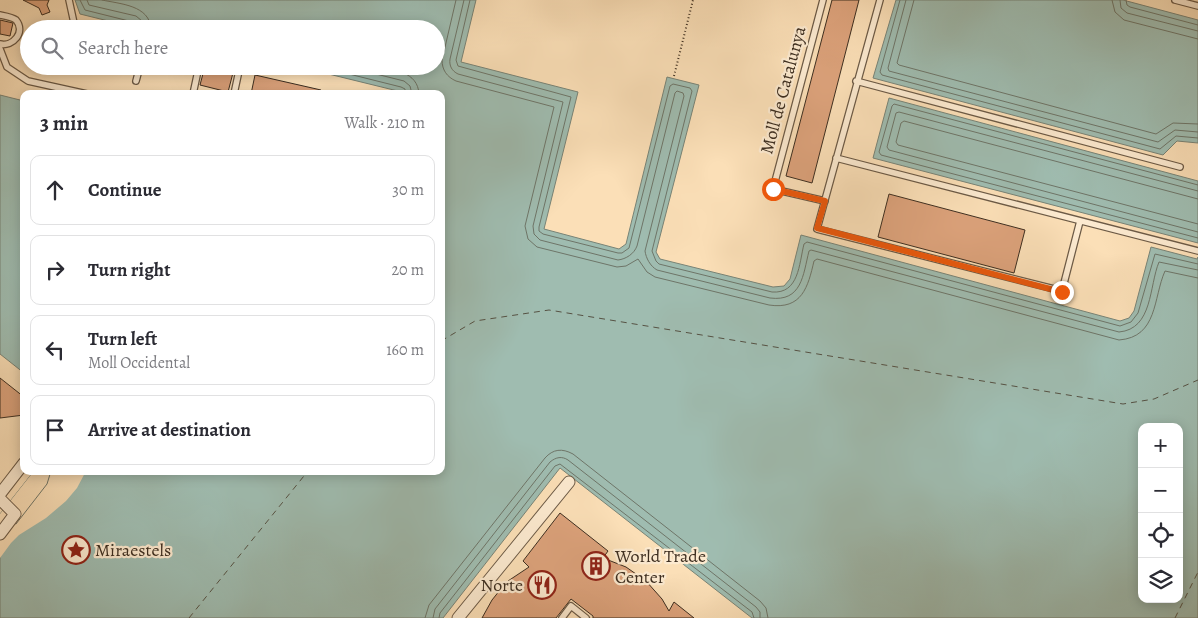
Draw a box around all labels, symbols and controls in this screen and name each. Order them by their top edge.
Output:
search box [20,20,445,75]
street label: Moll de Catalunya [754,23,812,157]
icon: search [38,34,66,62]
text: Search here [78,35,168,61]
text: 3 min [40,109,88,137]
text: Walk · 210 m [344,112,425,134]
icon: ahead [41,176,69,204]
text: Continue [88,177,162,203]
route start [762,178,785,201]
text: 30 m [392,179,424,201]
icon: right [41,256,69,284]
text: Turn right [88,257,170,283]
text: 20 m [391,259,424,281]
route end [1051,281,1074,304]
text: Turn left [88,326,157,352]
icon: left [41,336,69,364]
text: 160 m [386,339,424,361]
text: Moll Occidental [88,352,190,374]
icon: arrive [41,416,69,444]
text: Arrive at destination [88,417,251,443]
map controls [1138,423,1183,603]
button: + [1138,423,1183,468]
button: − [1138,468,1183,513]
button: locate [1138,513,1183,558]
place icon: Miraestels [61,535,91,565]
place label: Miraestels [95,538,171,562]
place label: World Trade Center [614,544,706,589]
building icon: World Trade Center [581,551,611,581]
button: layers [1138,558,1183,603]
restaurant icon: Norte [527,570,557,600]
place label: Norte [481,573,523,597]

